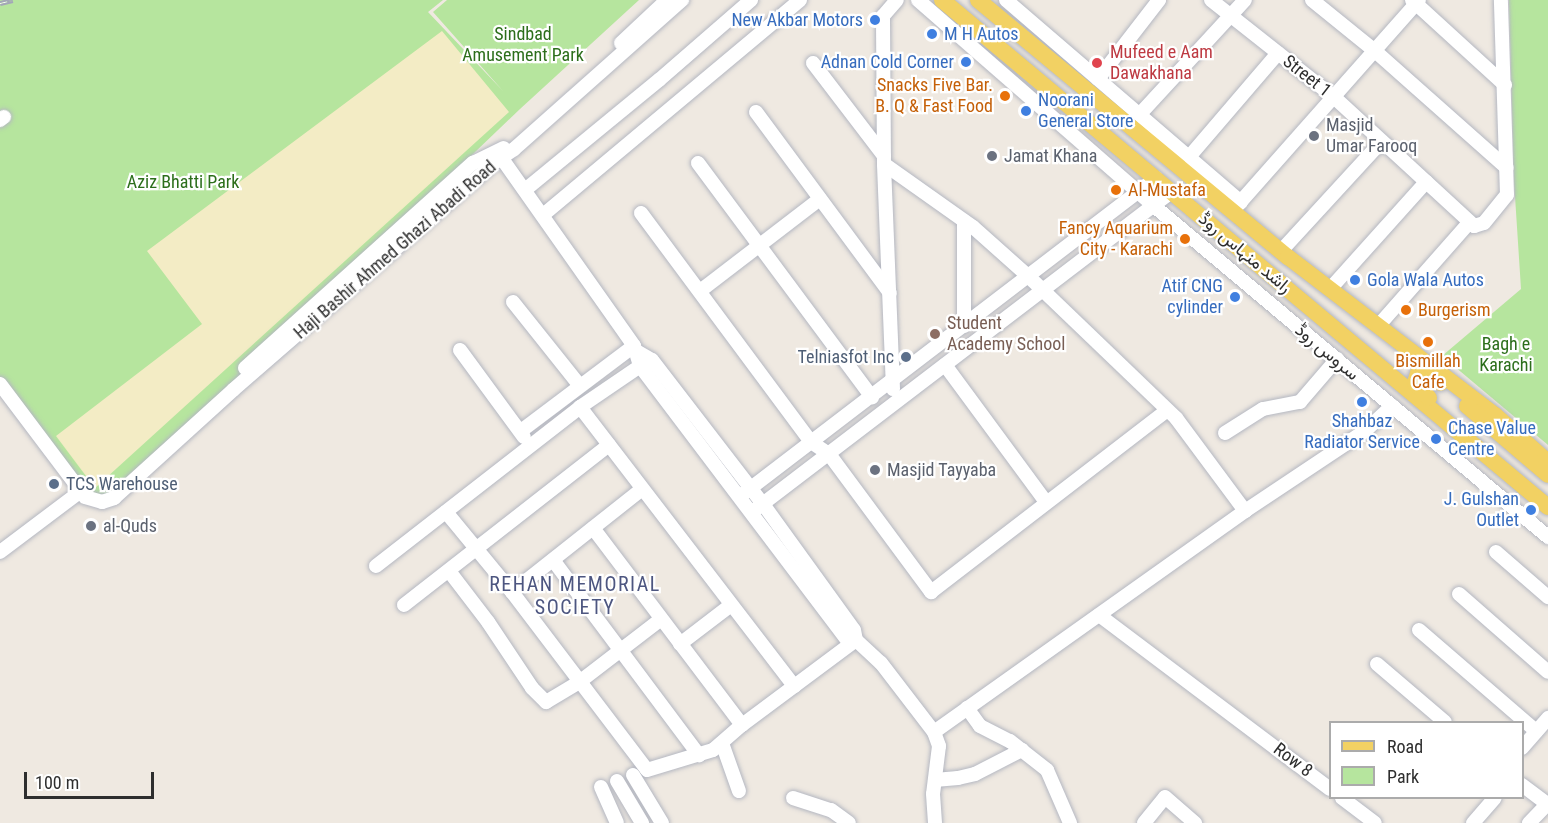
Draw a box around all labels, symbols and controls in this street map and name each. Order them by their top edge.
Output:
place label: New Akbar Motors [731,9,863,31]
marker: New Akbar Motors [868,13,882,27]
place label: M H Autos [944,23,1018,45]
park label: Sindbad Amusement Park [462,24,584,66]
marker: M H Autos [925,27,939,41]
place label: Mufeed e Aam Dawakhana [1110,42,1213,84]
street label: Street 1 [1279,50,1335,102]
place label: Adnan Cold Corner [821,51,954,73]
marker: Mufeed e Aam Dawakhana [1088,54,1106,72]
marker: Adnan Cold Corner [959,55,973,69]
place label: Snacks Five Bar. B. Q & Fast Food [875,75,993,118]
marker: Snacks Five Bar. B. Q & Fast Food [998,89,1012,103]
place label: Noorani General Store [1038,90,1134,132]
marker: Noorani General Store [1019,104,1033,118]
place label: Masjid Umar Farooq [1326,115,1417,158]
marker: Masjid Umar Farooq [1307,129,1321,143]
place label: Jamat Khana [1004,145,1097,167]
marker: Jamat Khana [985,149,999,163]
street label: Haji Bashir Ahmed Ghazi Abadi Road [290,156,500,344]
park label: Aziz Bhatti Park [127,171,239,193]
place label: Al-Mustafa [1128,179,1206,201]
marker: Al-Mustafa [1109,183,1123,197]
street label: راشد منہاس روڈ [1194,208,1296,298]
place label: Fancy Aquarium City - Karachi [1059,218,1173,260]
marker: Fancy Aquarium City - Karachi [1178,232,1192,246]
place label: Gola Wala Autos [1367,269,1484,291]
marker: Gola Wala Autos [1348,273,1362,287]
place label: Atif CNG cylinder [1161,276,1223,318]
marker: Atif CNG cylinder [1228,290,1242,304]
place label: Burgerism [1418,299,1491,321]
marker: Burgerism [1399,303,1413,317]
place label: Student Academy School [947,313,1065,356]
street label: سروس روڈ [1291,319,1363,385]
marker: Student Academy School [928,327,942,341]
park label: Bagh e Karachi [1479,334,1533,376]
marker: Bismillah Cafe [1421,335,1435,349]
place label: Telniasfot Inc [798,346,894,368]
marker: Telniasfot Inc [899,350,913,364]
place label: Bismillah Cafe [1395,351,1461,394]
marker: Shahbaz Radiator Service [1355,395,1369,409]
place label: Shahbaz Radiator Service [1304,411,1420,454]
place label: Chase Value Centre [1448,418,1536,460]
marker: Chase Value Centre [1429,432,1443,446]
place label: Masjid Tayyaba [887,459,997,481]
marker: Masjid Tayyaba [868,463,882,477]
place label: TCS Warehouse [66,473,178,495]
marker: TCS Warehouse [47,477,61,491]
place label: J. Gulshan Outlet [1444,489,1519,532]
marker: J. Gulshan Outlet [1524,503,1538,517]
place label: al-Quds [103,515,157,537]
marker: al-Quds [84,519,98,533]
district label: REHAN MEMORIAL SOCIETY [489,573,661,620]
legend [1329,721,1524,799]
text: Road [1387,736,1423,757]
street label: Row 8 [1269,738,1317,782]
scale bar [27,760,158,798]
text: Park [1387,766,1419,787]
text: 100 m [35,772,79,793]

